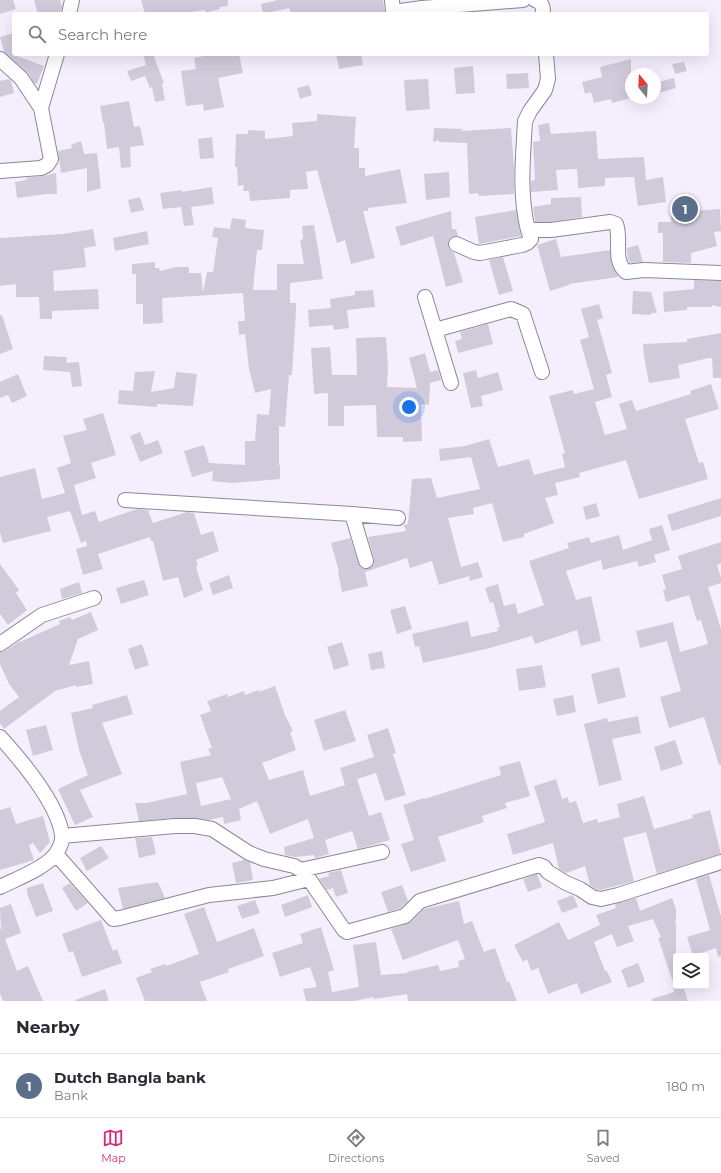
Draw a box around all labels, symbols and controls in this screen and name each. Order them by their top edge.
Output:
search box [12,12,709,56]
icon: search [26,23,48,45]
text: Search here [58,25,147,44]
north arrow [625,68,661,104]
pin: 1 [672,194,698,224]
your location [399,397,419,417]
map controls [673,953,709,989]
button: layers [673,953,709,989]
text: Nearby [16,1017,80,1037]
text: Dutch Bangla bank [54,1068,206,1087]
text: 1 [26,1078,32,1094]
text: 180 m [666,1078,705,1094]
text: Bank [54,1087,88,1103]
tab: Map [101,1127,126,1165]
tab: Directions [328,1127,384,1165]
tab: Saved [587,1127,620,1165]

